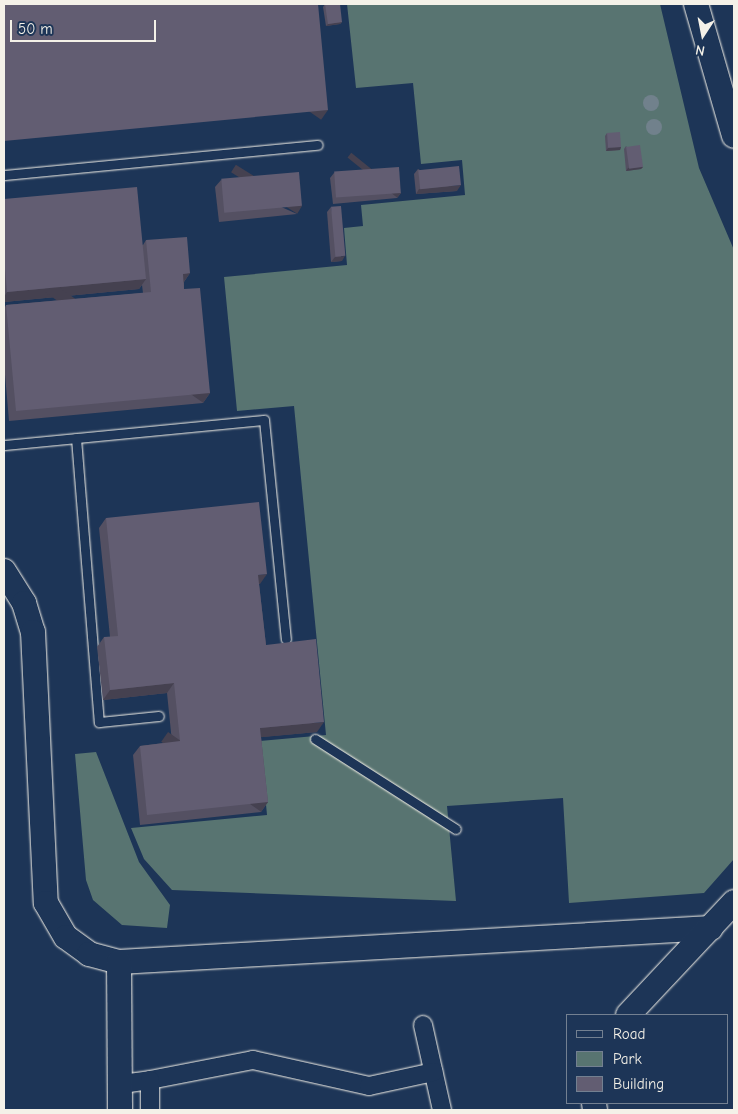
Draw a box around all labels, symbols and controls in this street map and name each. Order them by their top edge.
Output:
scale bar [12,10,159,42]
north arrow [678,10,728,60]
text: 50 m [18,20,53,38]
text: N [694,41,706,59]
legend [566,1014,728,1104]
text: Road [613,1025,645,1043]
text: Park [613,1050,642,1068]
text: Building [613,1075,664,1093]

